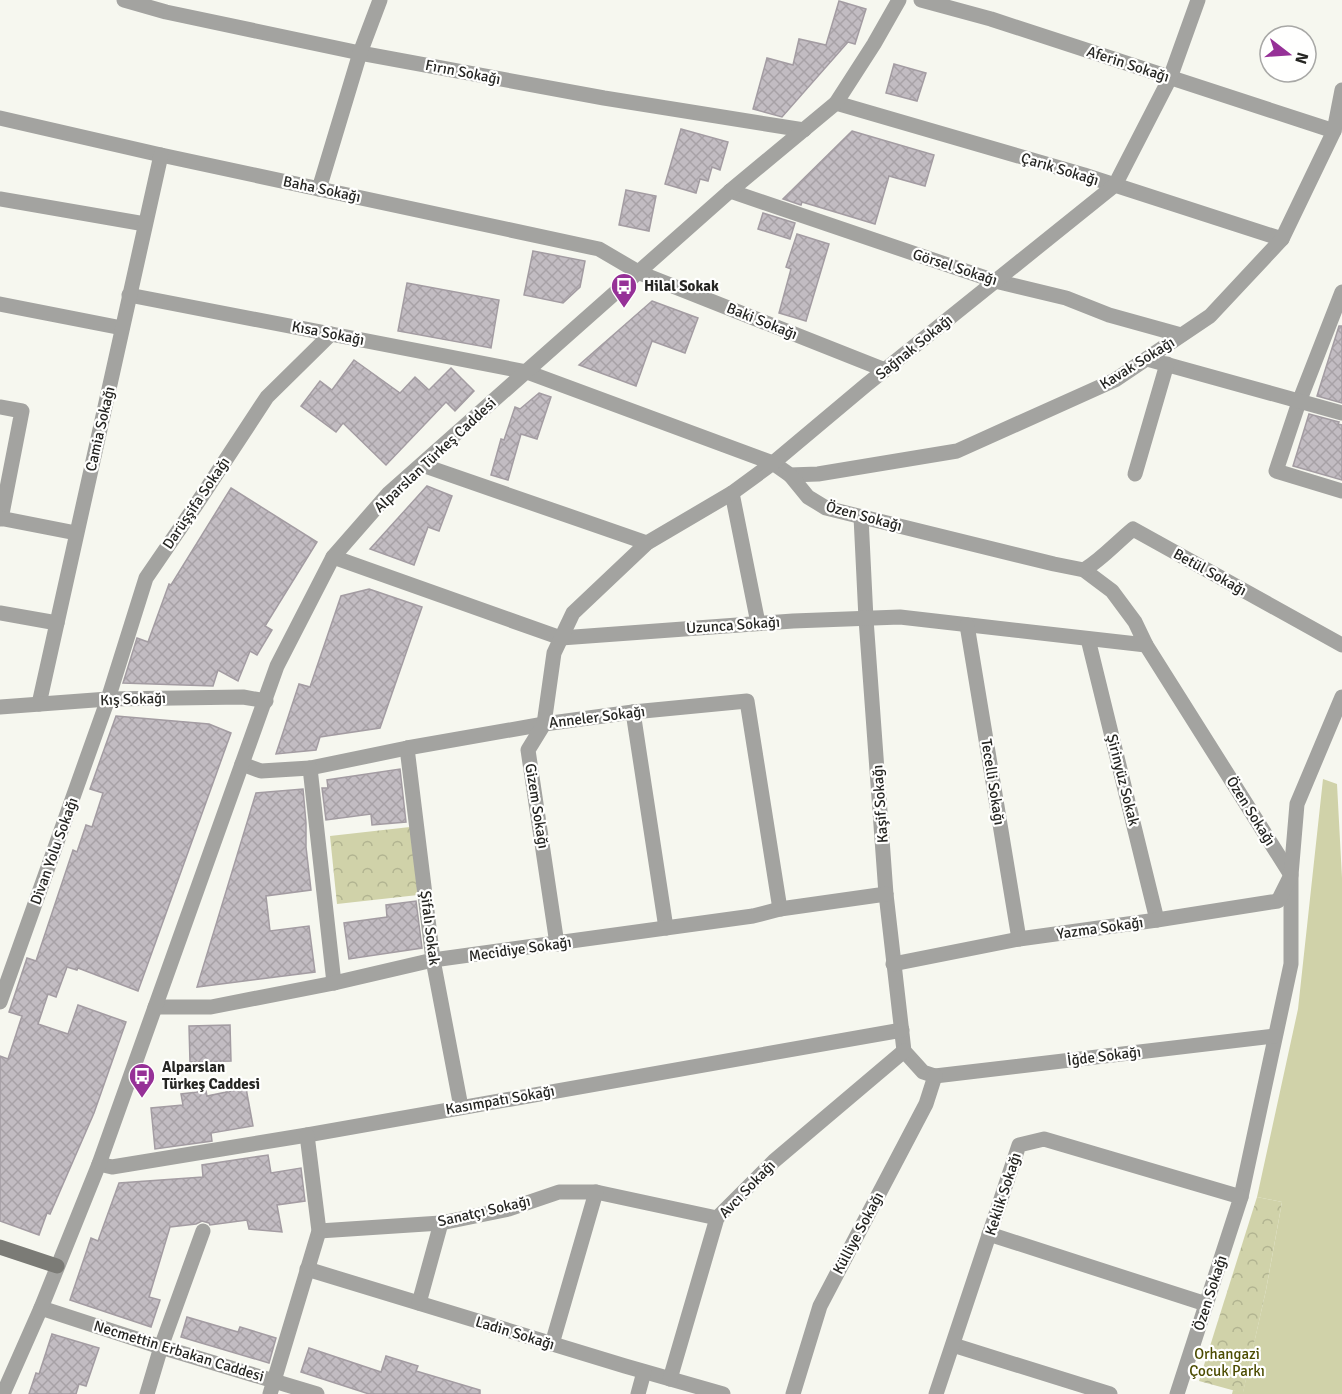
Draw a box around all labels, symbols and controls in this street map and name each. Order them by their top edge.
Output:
north arrow [1258,24,1318,84]
street label: Aferin Sokağı [1084,42,1172,86]
text: N [1290,50,1313,66]
street label: Fırın Sokağı [424,56,502,88]
street label: Çarık Sokağı [1019,149,1101,189]
street label: Baha Sokağı [282,172,362,206]
street label: Görsel Sokağı [910,245,1000,289]
bus stop icon: Hilal Sokak [609,271,639,309]
place label: Hilal Sokak [644,277,719,295]
street label: Baki Sokağı [724,299,800,343]
street label: Sağnak Sokağı [872,311,956,383]
street label: Kısa Sokağı [290,317,366,349]
street label: Kavak Sokağı [1096,333,1178,393]
street label: Camia Sokağı [81,385,119,473]
street label: Alparslan Türkeş Caddesi [370,394,500,516]
street label: Darüşşifa Sokağı [159,454,233,552]
street label: Özen Sokağı [824,497,904,535]
street label: Betül Sokağı [1170,545,1250,599]
street label: Uzunca Sokağı [686,613,780,637]
street label: Kış Sokağı [100,689,166,709]
street label: Anneler Sokağı [548,702,646,732]
street label: Şirinyüz Sokak [1103,732,1143,828]
street label: Tecelli Sokağı [977,737,1009,827]
street label: Gizem Sokağı [521,762,553,850]
street label: Kaşif Sokağı [868,764,892,844]
street label: Özen Sokağı [1223,773,1279,849]
street label: Divan Yolu Sokağı [26,795,82,907]
street label: Şifalı Sokak [416,889,444,967]
street label: Yazma Sokağı [1056,913,1144,943]
street label: Mecidiye Sokağı [467,933,573,965]
street label: İğde Sokağı [1066,1043,1142,1069]
place label: Alparslan Türkeş Caddesi [162,1058,260,1093]
bus stop icon: Alparslan Türkeş Caddesi [127,1061,157,1099]
street label: Kasımpatı Sokağı [444,1082,556,1118]
street label: Keklik Sokağı [981,1150,1025,1238]
street label: Avcı Sokağı [715,1156,779,1222]
street label: Külliye Sokağı [829,1189,887,1277]
street label: Sanatçı Sokağı [436,1192,532,1230]
street label: Özen Sokağı [1189,1253,1231,1333]
street label: Ladin Sokağı [473,1312,557,1354]
street label: Necmettin Erbakan Caddesi [92,1317,266,1385]
park label: Orhangazi Çocuk Parkı [1189,1345,1265,1380]

